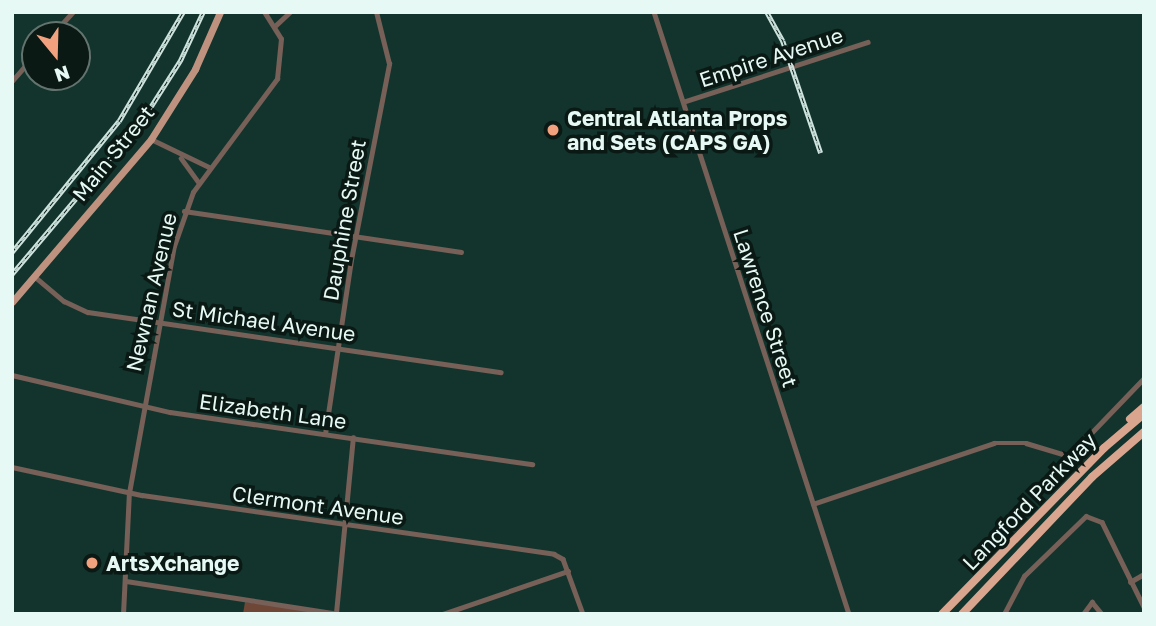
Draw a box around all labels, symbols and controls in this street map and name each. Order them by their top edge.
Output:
north arrow [21,21,91,91]
street label: Empire Avenue [696,22,846,92]
text: N [52,61,73,88]
street label: Main Street [67,100,159,206]
place label: Central Atlanta Props and Sets (CAPS GA) [567,105,787,155]
marker: Central Atlanta Props and Sets (CAPS GA) [545,122,561,138]
street label: Dauphine Street [317,137,371,303]
street label: Newnan Avenue [121,210,181,374]
street label: Lawrence Street [729,226,803,390]
street label: St Michael Avenue [171,296,357,346]
street label: Elizabeth Lane [198,388,348,434]
street label: Langford Parkway [957,427,1101,575]
street label: Clermont Avenue [231,480,405,530]
place label: ArtsXchange [106,550,239,576]
marker: ArtsXchange [84,555,100,571]

